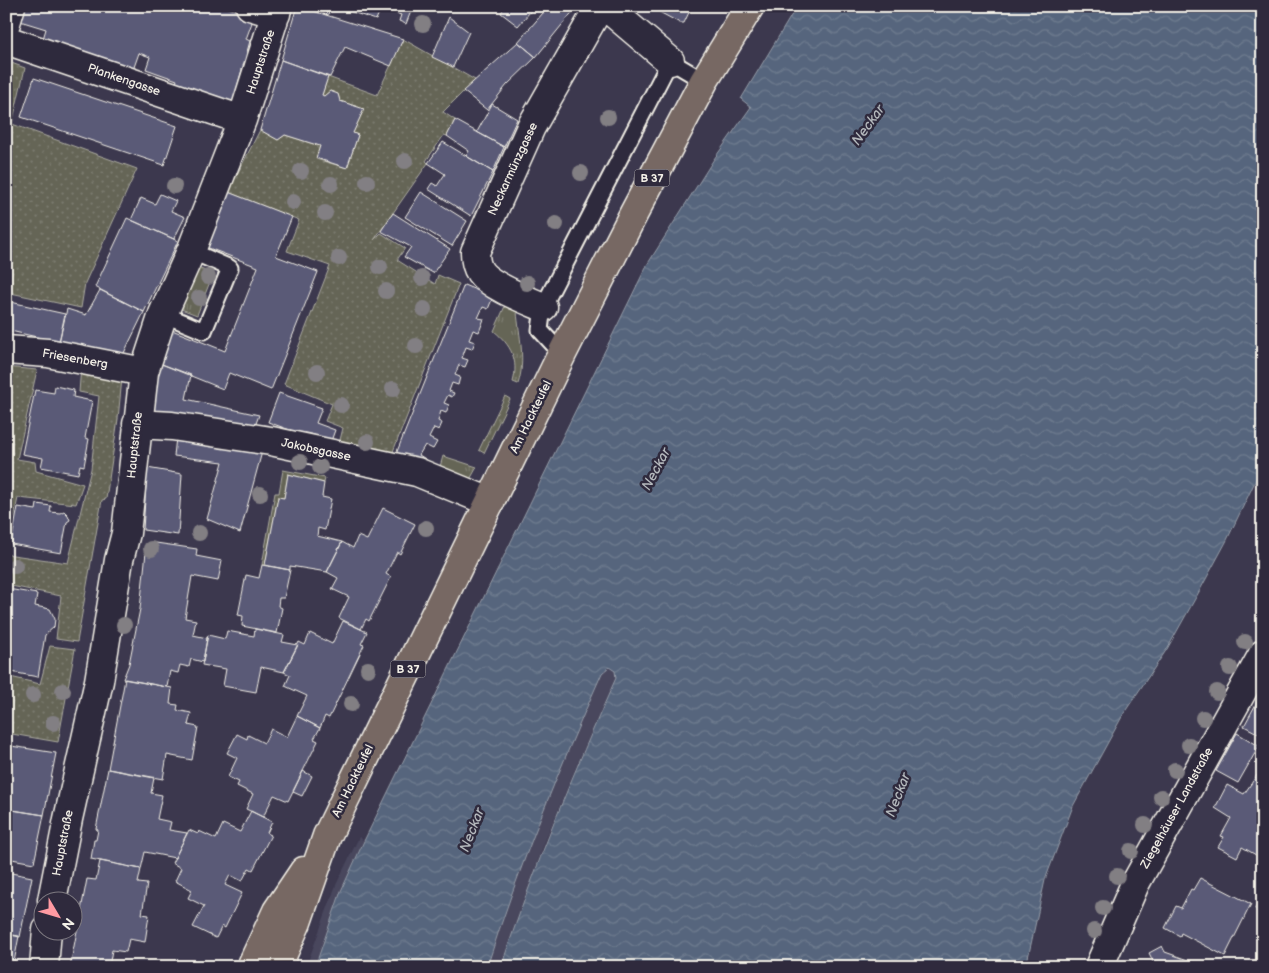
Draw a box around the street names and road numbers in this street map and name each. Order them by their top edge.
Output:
street label: Hauptstraße [244,28,278,96]
street label: Plankengasse [86,61,162,99]
street label: Neckarmünzgasse [485,120,541,218]
road number: B 37 [634,170,670,187]
street label: Friesenberg [41,346,109,372]
street label: Am Hackteufel [507,378,555,456]
street label: Hauptstraße [124,411,146,479]
street label: Jakobsgasse [280,435,352,465]
road number: B 37 [390,661,426,678]
street label: Am Hackteufel [329,742,377,820]
street label: Ziegelhäuser Landstraße [1137,745,1217,872]
street label: Hauptstraße [49,809,77,877]

